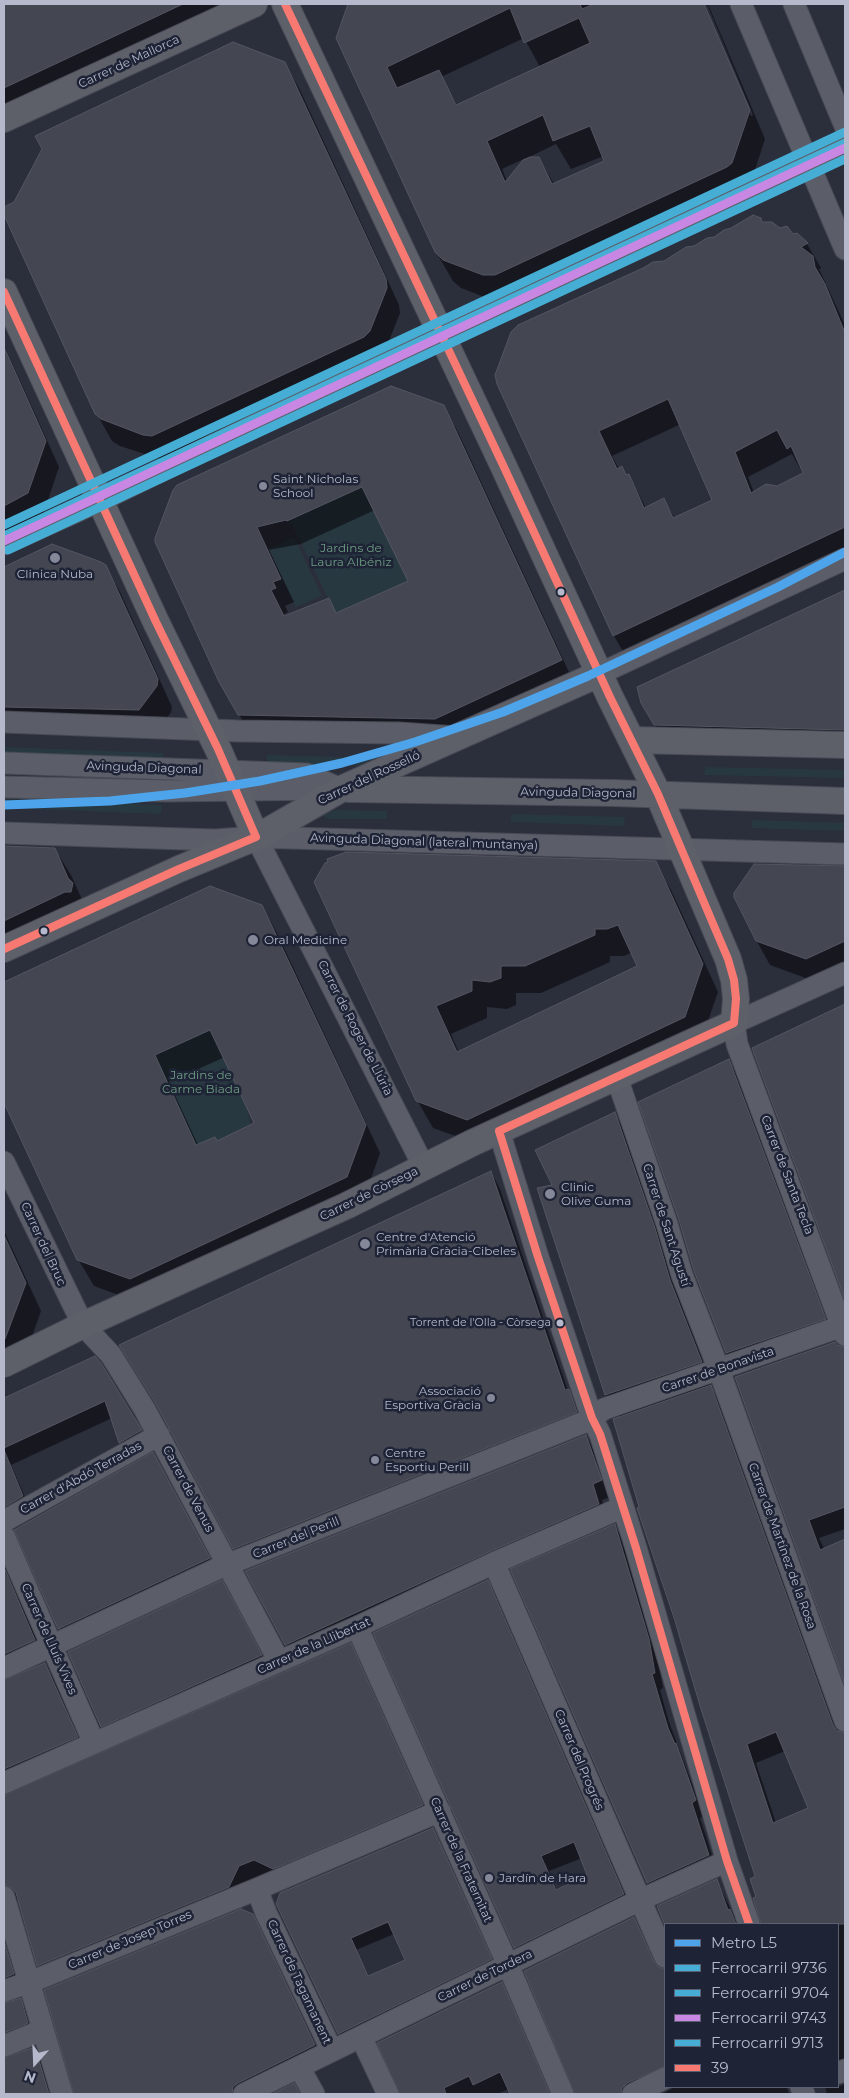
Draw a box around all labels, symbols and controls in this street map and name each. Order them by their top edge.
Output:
street label: Carrer de Mallorca [76,32,182,92]
place label: Saint Nicholas School [273,472,358,500]
marker: Saint Nicholas School [257,480,269,492]
park label: Jardins de Laura Albéniz [310,541,392,569]
marker: Clinica Nuba [48,551,62,565]
place label: Clinica Nuba [17,567,93,581]
unlabelled marker [556,587,566,597]
street label: Carrer del Rosselló [316,748,422,808]
street label: Avinguda Diagonal [86,759,202,777]
street label: Avinguda Diagonal [520,785,636,801]
street label: Avinguda Diagonal (lateral muntanya) [310,831,538,853]
unlabelled marker [39,926,49,936]
marker: Oral Medicine [246,933,260,947]
place label: Oral Medicine [264,933,347,947]
street label: Carrer de Roger de Llúria [315,958,395,1098]
park label: Jardins de Carme Biada [162,1068,240,1096]
street label: Carrer de Santa Tecla [758,1113,816,1237]
street label: Carrer de Sant Agustí [639,1162,693,1288]
street label: Carrer de Còrsega [318,1164,420,1224]
place label: Clinic Olive Guma [561,1180,631,1208]
marker: Clinic Olive Guma [543,1187,557,1201]
street label: Carrer del Bruc [17,1200,69,1288]
place label: Centre d'Atenció Primària Gràcia-Cibeles [376,1230,516,1258]
marker: Centre d'Atenció Primària Gràcia-Cibeles [358,1237,372,1251]
place label: Torrent de l'Olla - Còrsega [410,1316,551,1330]
marker: Torrent de l'Olla - Còrsega [555,1318,565,1328]
street label: Carrer de Bonavista [660,1344,776,1396]
place label: Associació Esportiva Gràcia [384,1384,481,1412]
marker: Associació Esportiva Gràcia [485,1392,497,1404]
street label: Carrer d'Abdó Terradas [18,1439,144,1517]
street label: Carrer de Venus [159,1443,217,1535]
place label: Centre Esportiu Perill [385,1446,469,1474]
marker: Centre Esportiu Perill [369,1454,381,1466]
street label: Carrer de Martínez de la Rosa [745,1461,819,1631]
street label: Carrer del Perill [251,1514,341,1562]
street label: Carrer de Lluís Vives [18,1581,80,1697]
street label: Carrer de la Llibertat [255,1615,373,1677]
street label: Carrer del Progrés [551,1707,607,1813]
street label: Carrer de la Fraternitat [427,1795,495,1925]
place label: Jardín de Hara [499,1871,586,1885]
marker: Jardín de Hara [483,1872,495,1884]
street label: Carrer de Josep Torres [66,1907,194,1973]
street label: Carrer de Tagamanent [264,1917,334,2047]
legend [664,1923,839,2088]
text: Metro L5 [711,1933,777,1952]
street label: Carrer de Tordera [435,1947,535,2005]
text: Ferrocarril 9736 [711,1958,827,1977]
text: Ferrocarril 9704 [711,1983,829,2002]
text: Ferrocarril 9743 [711,2008,827,2027]
text: Ferrocarril 9713 [711,2033,823,2052]
north arrow [10,2038,60,2088]
text: 39 [711,2058,729,2077]
text: N [21,2067,38,2087]

